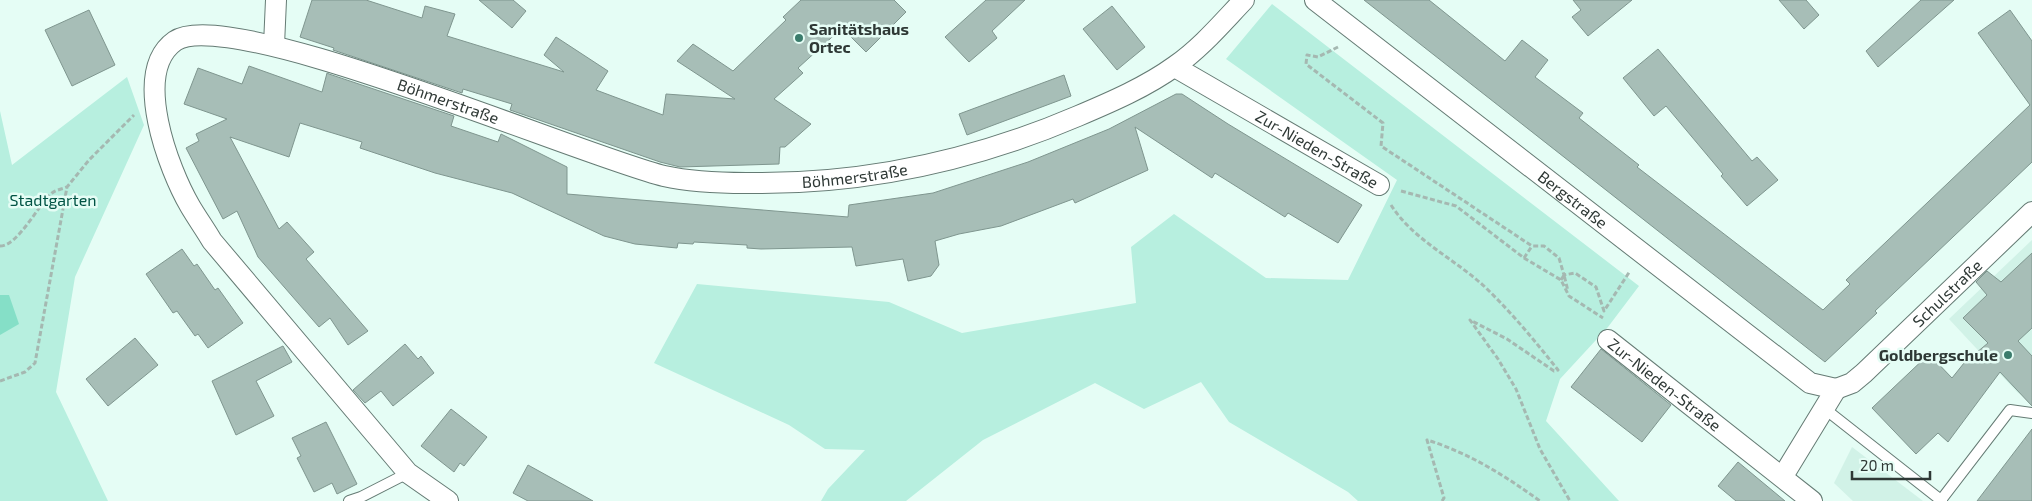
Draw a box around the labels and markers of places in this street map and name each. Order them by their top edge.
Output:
place label: Sanitätshaus Ortec [809,19,909,56]
marker: Sanitätshaus Ortec [793,32,805,44]
place label: Goldbergschule [1879,345,1998,364]
marker: Goldbergschule [2002,349,2014,361]

